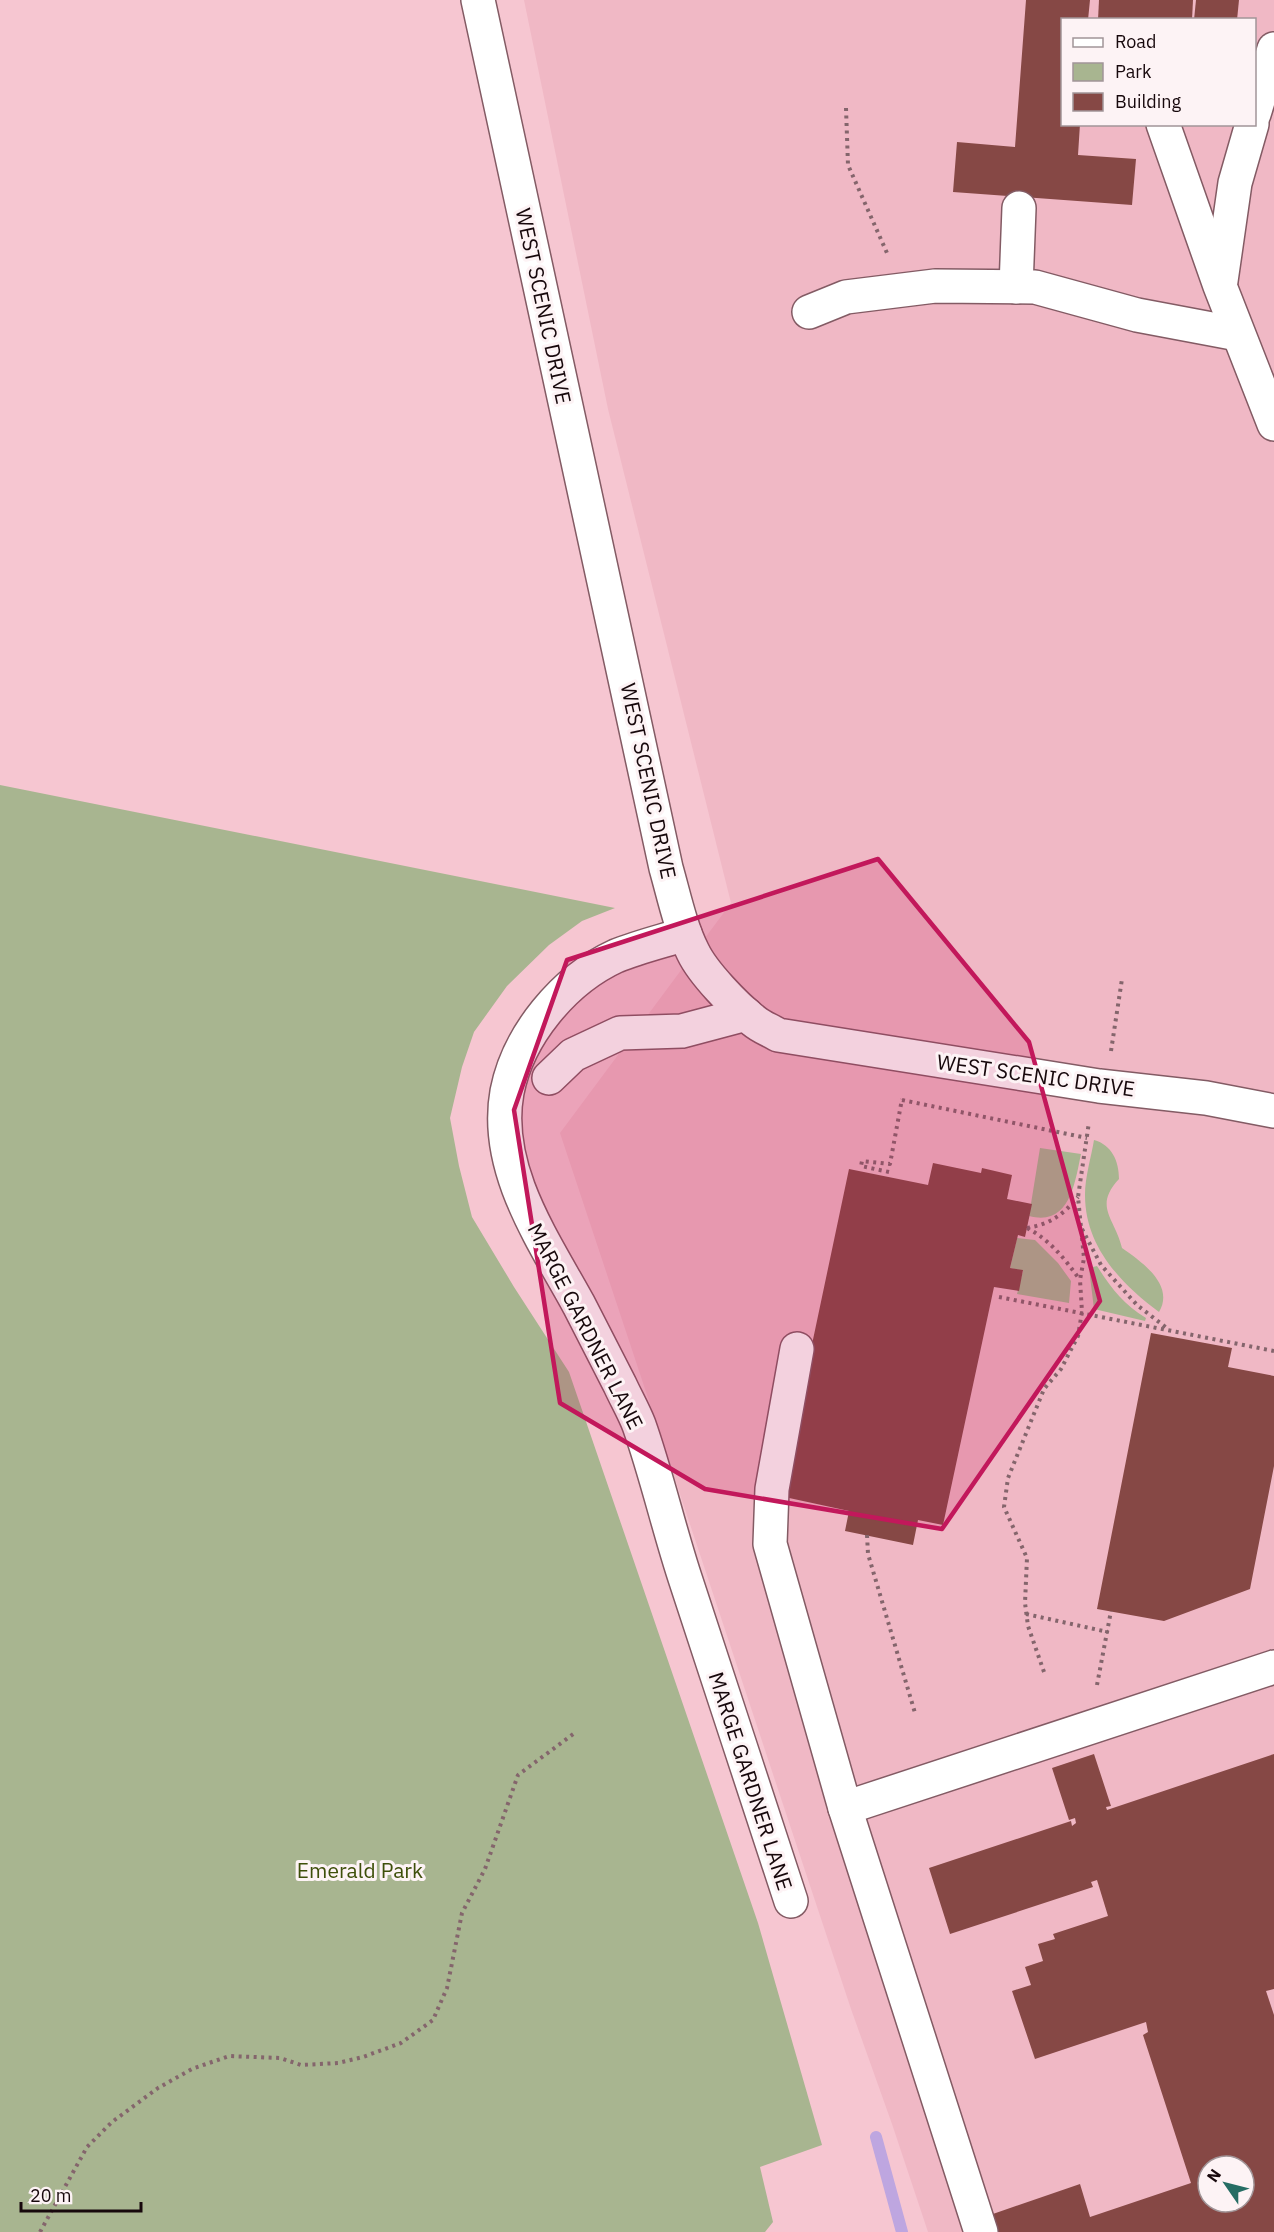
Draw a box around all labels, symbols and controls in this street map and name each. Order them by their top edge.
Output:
legend [1061,18,1256,126]
text: Road [1115,30,1156,53]
text: Park [1115,60,1152,83]
text: Building [1115,90,1182,113]
street label: WEST SCENIC DRIVE [510,205,578,407]
street label: WEST SCENIC DRIVE [615,680,683,882]
street label: WEST SCENIC DRIVE [935,1047,1137,1103]
street label: MARGE GARDNER LANE [522,1218,650,1434]
street label: MARGE GARDNER LANE [702,1668,800,1894]
park label: Emerald Park [297,1856,423,1884]
north arrow [1196,2154,1256,2214]
text: N [1202,2165,1225,2186]
scale bar [21,2175,141,2213]
text: 20 m [30,2184,72,2207]

